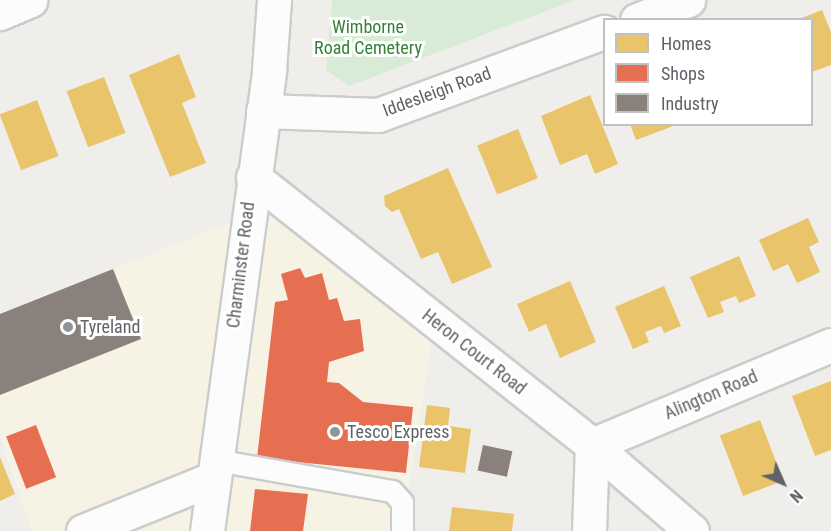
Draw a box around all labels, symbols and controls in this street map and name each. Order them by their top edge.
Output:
park label: Wimborne Road Cemetery [314,17,422,60]
legend [603,18,813,126]
text: Homes [661,33,711,54]
street label: Iddesleigh Road [380,62,494,122]
text: Shops [661,63,705,84]
text: Industry [661,93,719,114]
street label: Charminster Road [223,201,259,329]
street label: Heron Court Road [418,305,530,399]
place label: Tyreland [80,316,140,338]
marker: Tyreland [61,320,75,334]
street label: Alington Road [661,366,761,424]
place label: Tesco Express [347,421,450,443]
marker: Tesco Express [328,425,342,439]
north arrow [753,453,813,513]
text: N [786,486,806,506]

